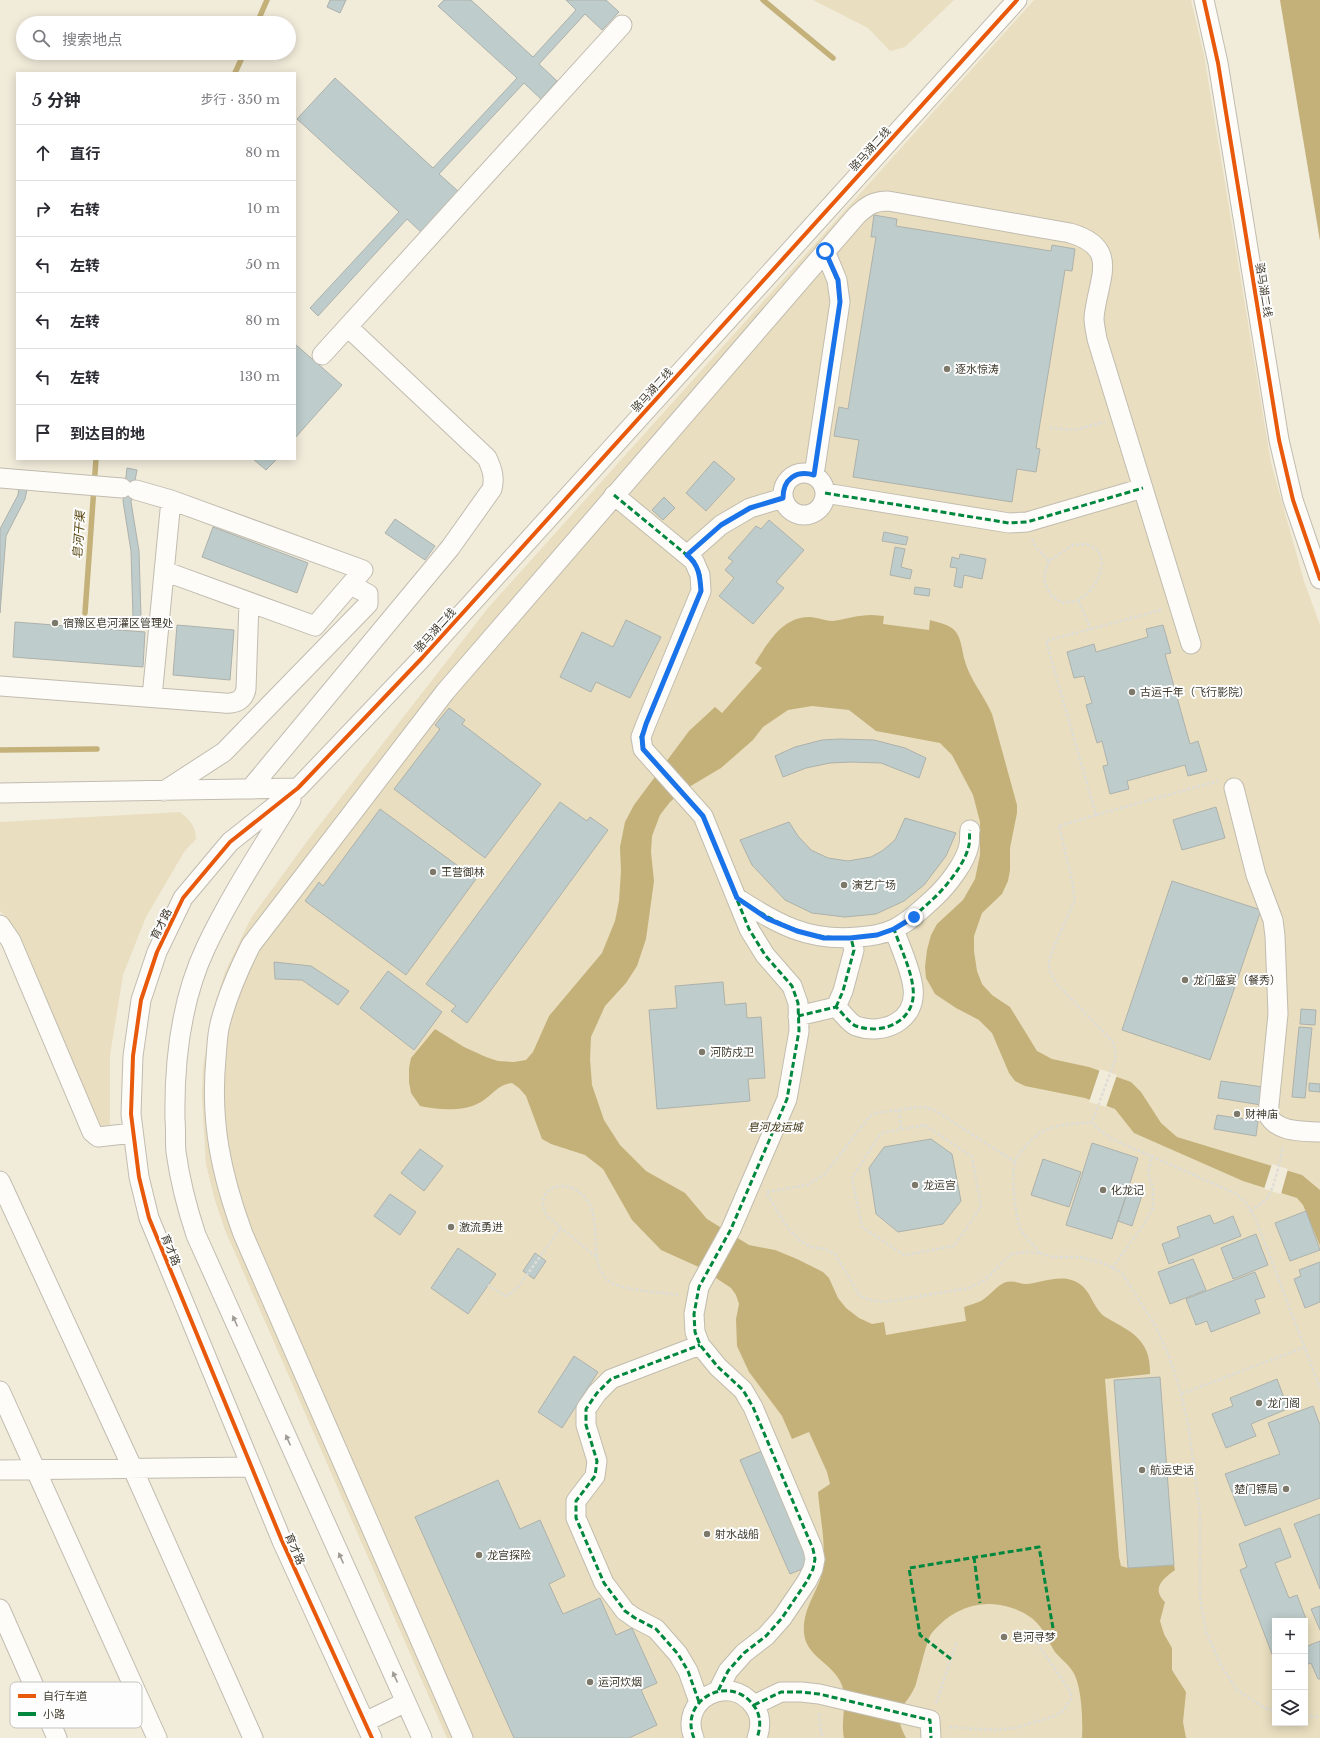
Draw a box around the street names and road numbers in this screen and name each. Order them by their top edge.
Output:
street label: 骆马湖二线 [846,124,894,174]
street label: 骆马湖二线 [1253,262,1275,318]
street label: 骆马湖二线 [628,365,676,415]
street label: 骆马湖二线 [411,605,459,655]
street label: 育才路 [147,906,175,942]
street label: 育才路 [158,1232,184,1268]
street label: 育才路 [282,1531,308,1567]

